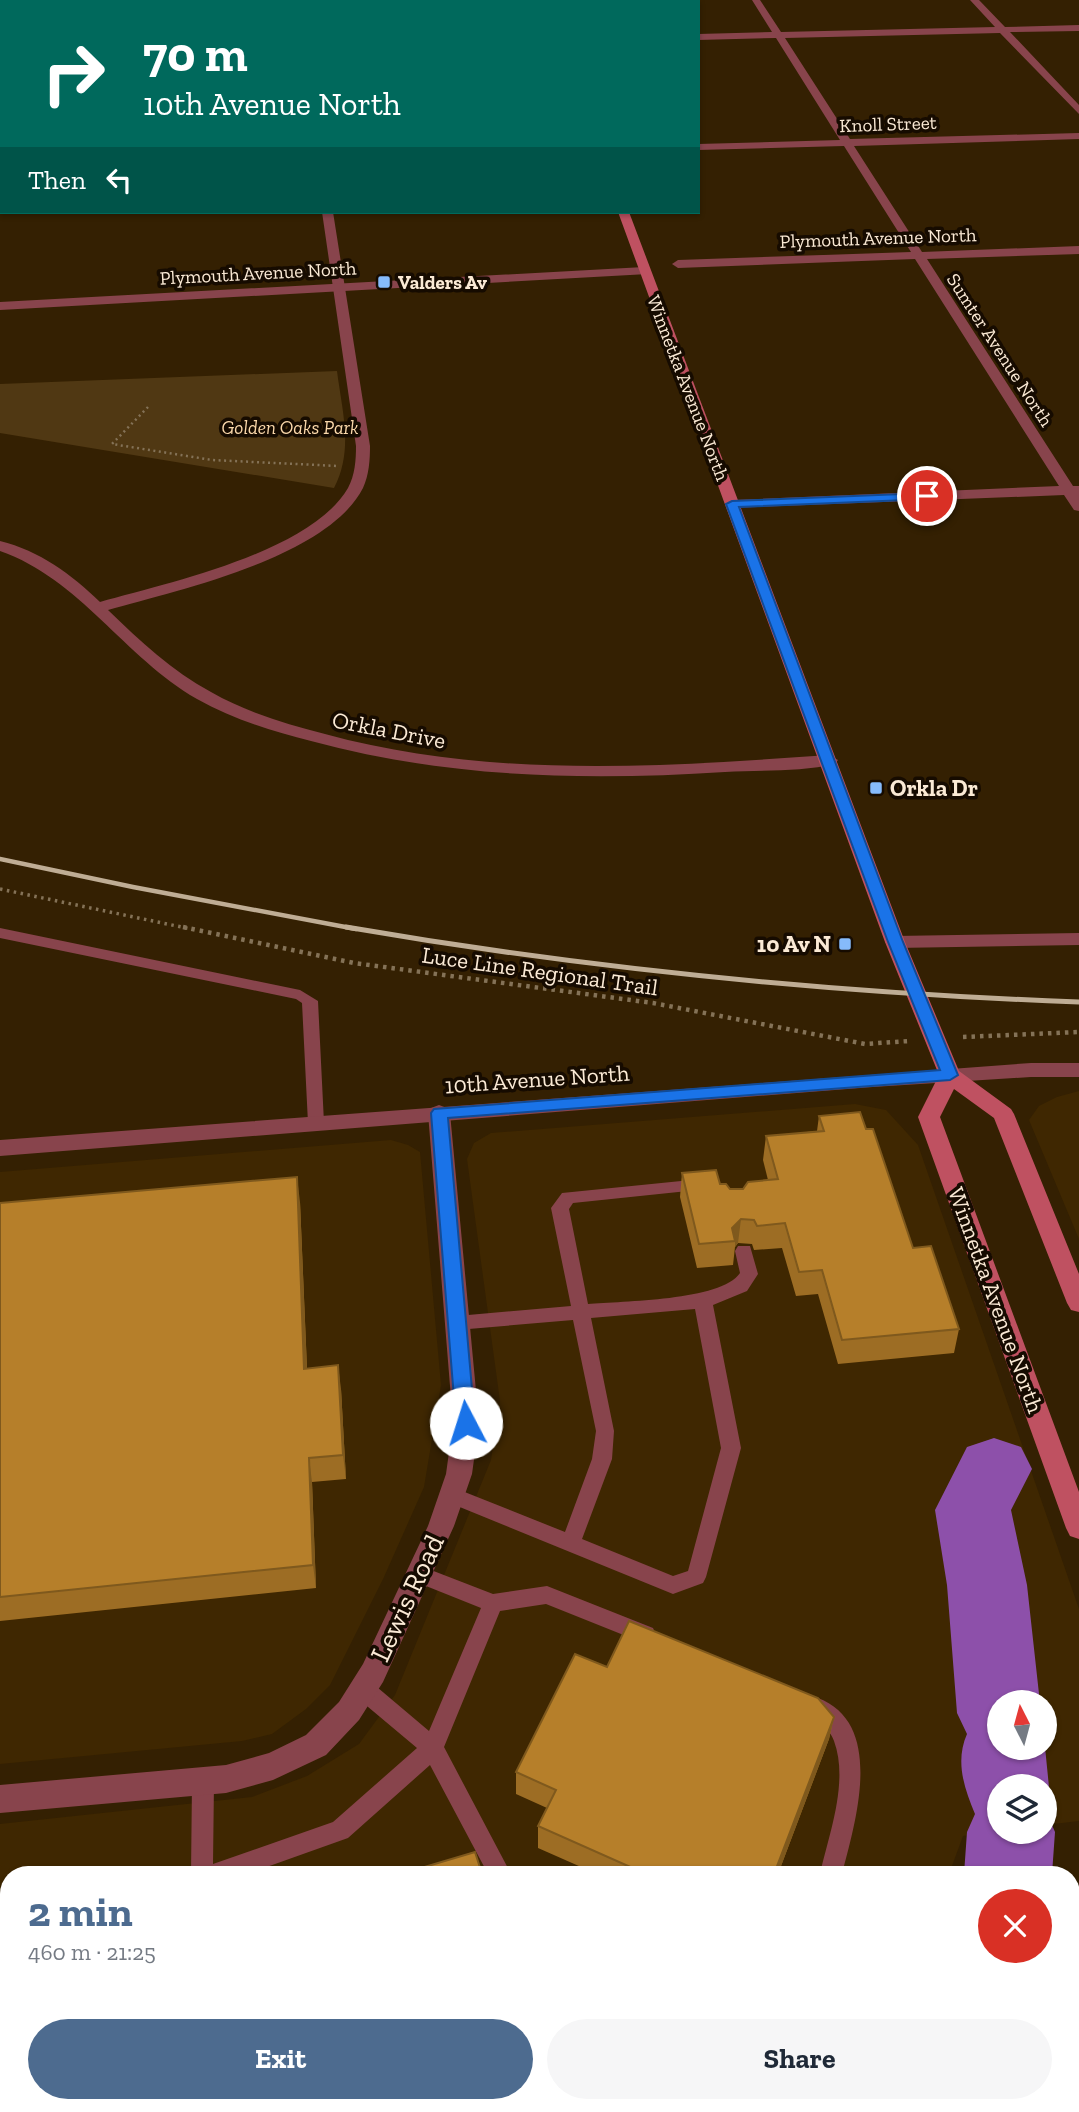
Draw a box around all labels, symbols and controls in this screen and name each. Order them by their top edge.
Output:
text: 70 m [143,25,248,84]
icon: right [28,28,119,119]
text: 10th Avenue North [143,85,401,123]
street label: Knoll Street [839,111,937,137]
icon: left [100,161,138,199]
text: Then [28,164,86,196]
street label: Plymouth Avenue North [779,223,977,253]
street label: Plymouth Avenue North [159,256,357,290]
street label: Sumter Avenue North [942,269,1058,431]
place label: Valders Av [398,271,487,294]
marker: Valders Av [376,274,392,290]
street label: Winnetka Avenue North [642,292,734,484]
park label: Golden Oaks Park [221,416,359,439]
pin [897,466,957,526]
icon: arrive [908,477,946,515]
street label: Orkla Drive [330,705,448,755]
place label: Orkla Dr [890,774,978,802]
marker: Orkla Dr [868,780,884,796]
place label: 10 Av N [757,930,831,958]
marker: 10 Av N [837,936,853,952]
street label: Luce Line Regional Trail [420,941,660,1001]
street label: 10th Avenue North [444,1059,630,1099]
street label: Winnetka Avenue North [942,1183,1050,1417]
position arrow [429,1386,503,1460]
street label: Lewis Road [363,1529,451,1667]
north arrow [987,1690,1057,1760]
map controls [987,1690,1057,1844]
button: layers [987,1774,1057,1844]
text: 2 min [28,1886,133,1937]
button: close [978,1889,1052,1963]
text: 460 m · 21:25 [28,1938,156,1966]
button: Exit [28,2019,533,2099]
button: Share [547,2019,1052,2099]

